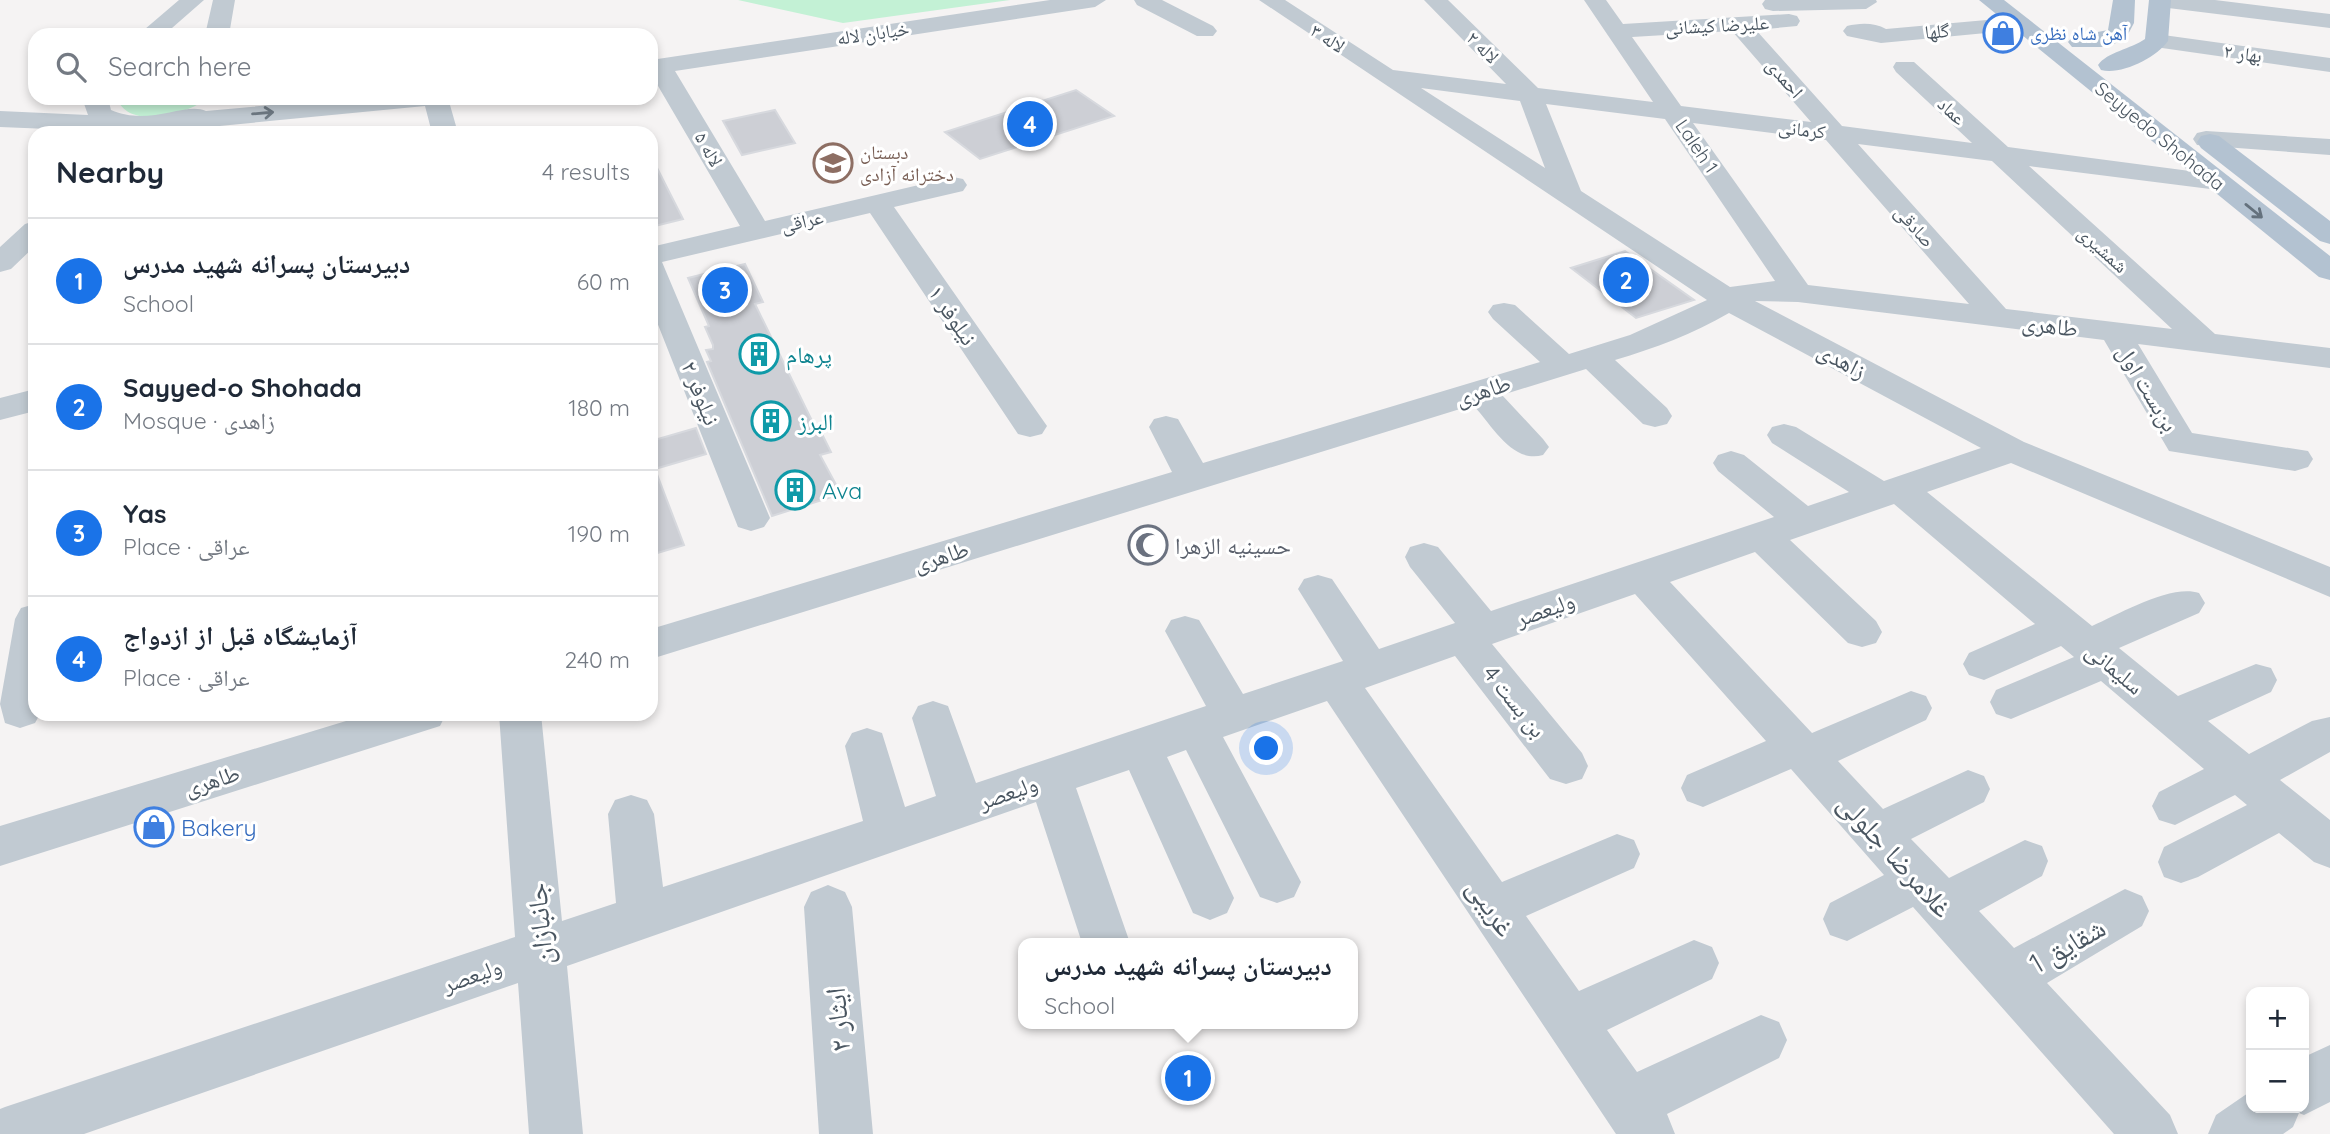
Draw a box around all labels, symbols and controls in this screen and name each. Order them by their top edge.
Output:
street label: علیرضا کیشانی [1664,10,1770,40]
shop icon: آهن شاه نظری [1982,12,2024,54]
street label: خیابان لاله [835,16,911,50]
street label: لاله ۳ [1306,18,1350,58]
street label: گلها [1924,18,1950,44]
place label: آهن شاه نظری [2030,21,2128,45]
street label: لاله ۲ [1462,26,1504,68]
search box [28,28,658,105]
street label: بهار ۲ [2222,38,2264,68]
icon: search [52,48,90,86]
text: Search here [108,50,252,83]
street label: احمدی [1761,53,1809,103]
street label: Seyyedo Shohada [2090,76,2230,196]
street label: عماد [1933,92,1971,130]
pin: 4 [1007,98,1053,150]
one-way arrow [251,106,274,119]
street label: کرمانی [1777,114,1827,144]
street label: Laleh 1 [1670,115,1724,177]
street label: لاله ۵ [690,127,728,171]
place label: دبستان دخترانه آزادی [860,140,954,186]
school or university icon: دبستان دخترانه آزادی [812,142,854,184]
text: Nearby [56,153,164,191]
text: 4 results [542,157,630,186]
street label: صادقی [1890,200,1940,252]
one-way arrow [2244,203,2263,218]
street label: عراقی [778,204,826,238]
street label: شمشیری [2073,220,2133,278]
text: دبیرستان پسرانه شهید مدرس [123,247,410,280]
pin: 2 [1603,254,1649,306]
pin: 3 [702,264,748,316]
text: 1 [75,267,83,296]
text: 60 m [577,267,630,296]
street label: نیلوفر ۱ [922,279,984,351]
text: School [123,289,194,318]
street label: طاهری [2020,307,2080,343]
building icon: پرهام [738,333,780,375]
street label: زاهدی [1813,335,1871,385]
street label: بن‌بست اول [2111,339,2185,437]
place label: پرهام [786,340,832,371]
street label: نیلوفر ۲ [675,357,727,429]
street label: طاهری [1452,368,1514,412]
text: Sayyed-o Shohada [123,371,362,404]
text: 2 [72,393,86,422]
text: 180 m [568,393,630,422]
building icon: البرز [750,400,792,442]
text: Mosque · زاهدی [123,406,275,435]
place label: البرز [797,407,833,436]
building icon: Ava [774,469,816,511]
place label: Ava [822,476,862,505]
text: Yas [123,497,167,530]
text: 3 [73,519,85,548]
text: 190 m [568,519,630,548]
mosque icon: حسینیه الزهرا [1127,524,1169,566]
place label: حسینیه الزهرا [1175,531,1291,560]
text: Place · عراقی [123,532,250,561]
street label: طاهری [910,534,972,578]
street label: ولیعصر [1511,585,1578,633]
text: آزمایشگاه قبل از ازدواج [123,619,357,652]
street label: سلیمانی [2080,636,2150,700]
text: 4 [72,645,86,674]
text: 240 m [565,645,630,674]
street label: بن بست 4 [1477,659,1553,743]
text: Place · عراقی [123,663,250,692]
your location [1249,731,1283,765]
street label: طاهری [181,758,243,802]
street label: ولیعصر [974,768,1041,816]
street label: غلامرضا جلولی [1830,786,1961,925]
shop icon: Bakery [133,806,175,848]
place label: Bakery [181,813,257,842]
street label: غریبی [1459,871,1524,943]
street label: جانبازان [518,882,560,966]
street label: شقایق 1 [2023,909,2112,982]
popup [1018,938,1358,1029]
text: دبیرستان پسرانه شهید مدرس [1044,949,1332,982]
street label: ولیعصر [438,951,505,999]
street label: ایثار ۲ [817,986,857,1054]
map controls [2246,987,2309,1113]
button: + [2246,987,2309,1050]
text: School [1044,991,1115,1020]
button: − [2246,1050,2309,1113]
pin: 1 [1165,1052,1211,1104]

